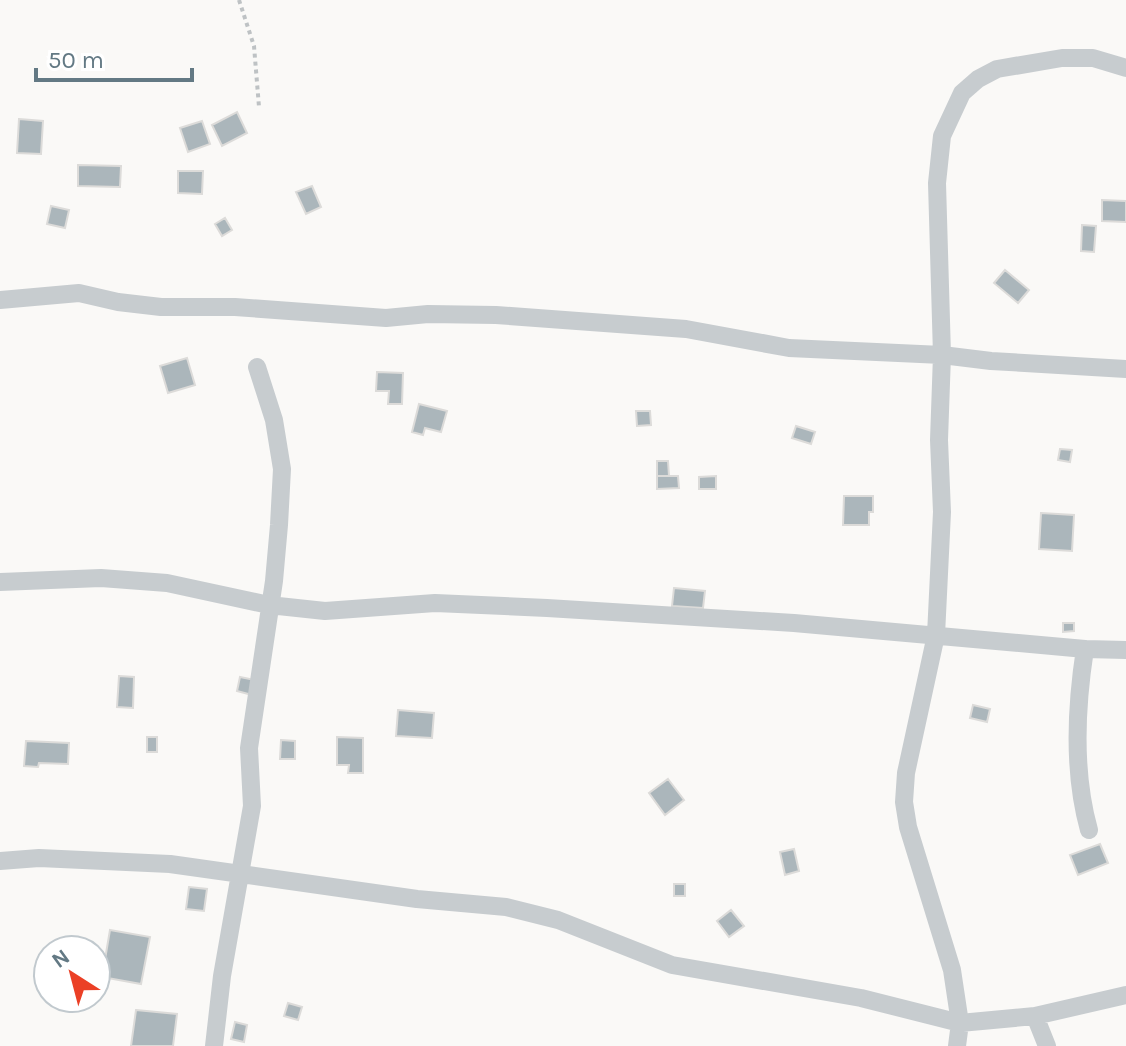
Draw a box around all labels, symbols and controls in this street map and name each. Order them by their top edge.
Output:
scale bar [36,32,192,82]
text: 50 m [48,46,104,74]
north arrow [32,934,112,1014]
text: N [47,943,75,974]

